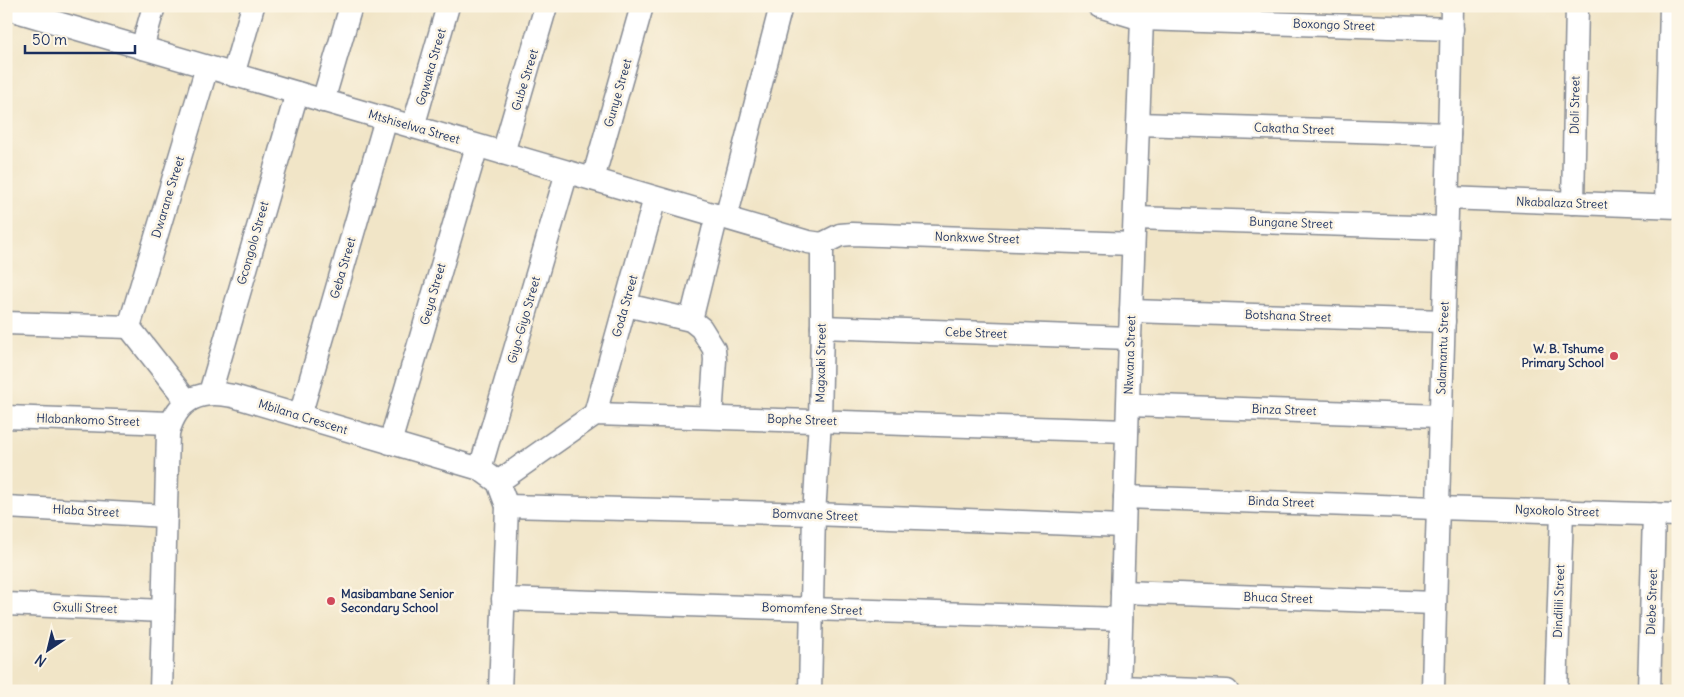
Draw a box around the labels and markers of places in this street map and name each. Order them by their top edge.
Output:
place label: W. B. Tshume Primary School [1521,341,1605,371]
marker: W. B. Tshume Primary School [1608,350,1620,362]
place label: Masibambane Senior Secondary School [341,586,454,616]
marker: Masibambane Senior Secondary School [325,595,337,607]

